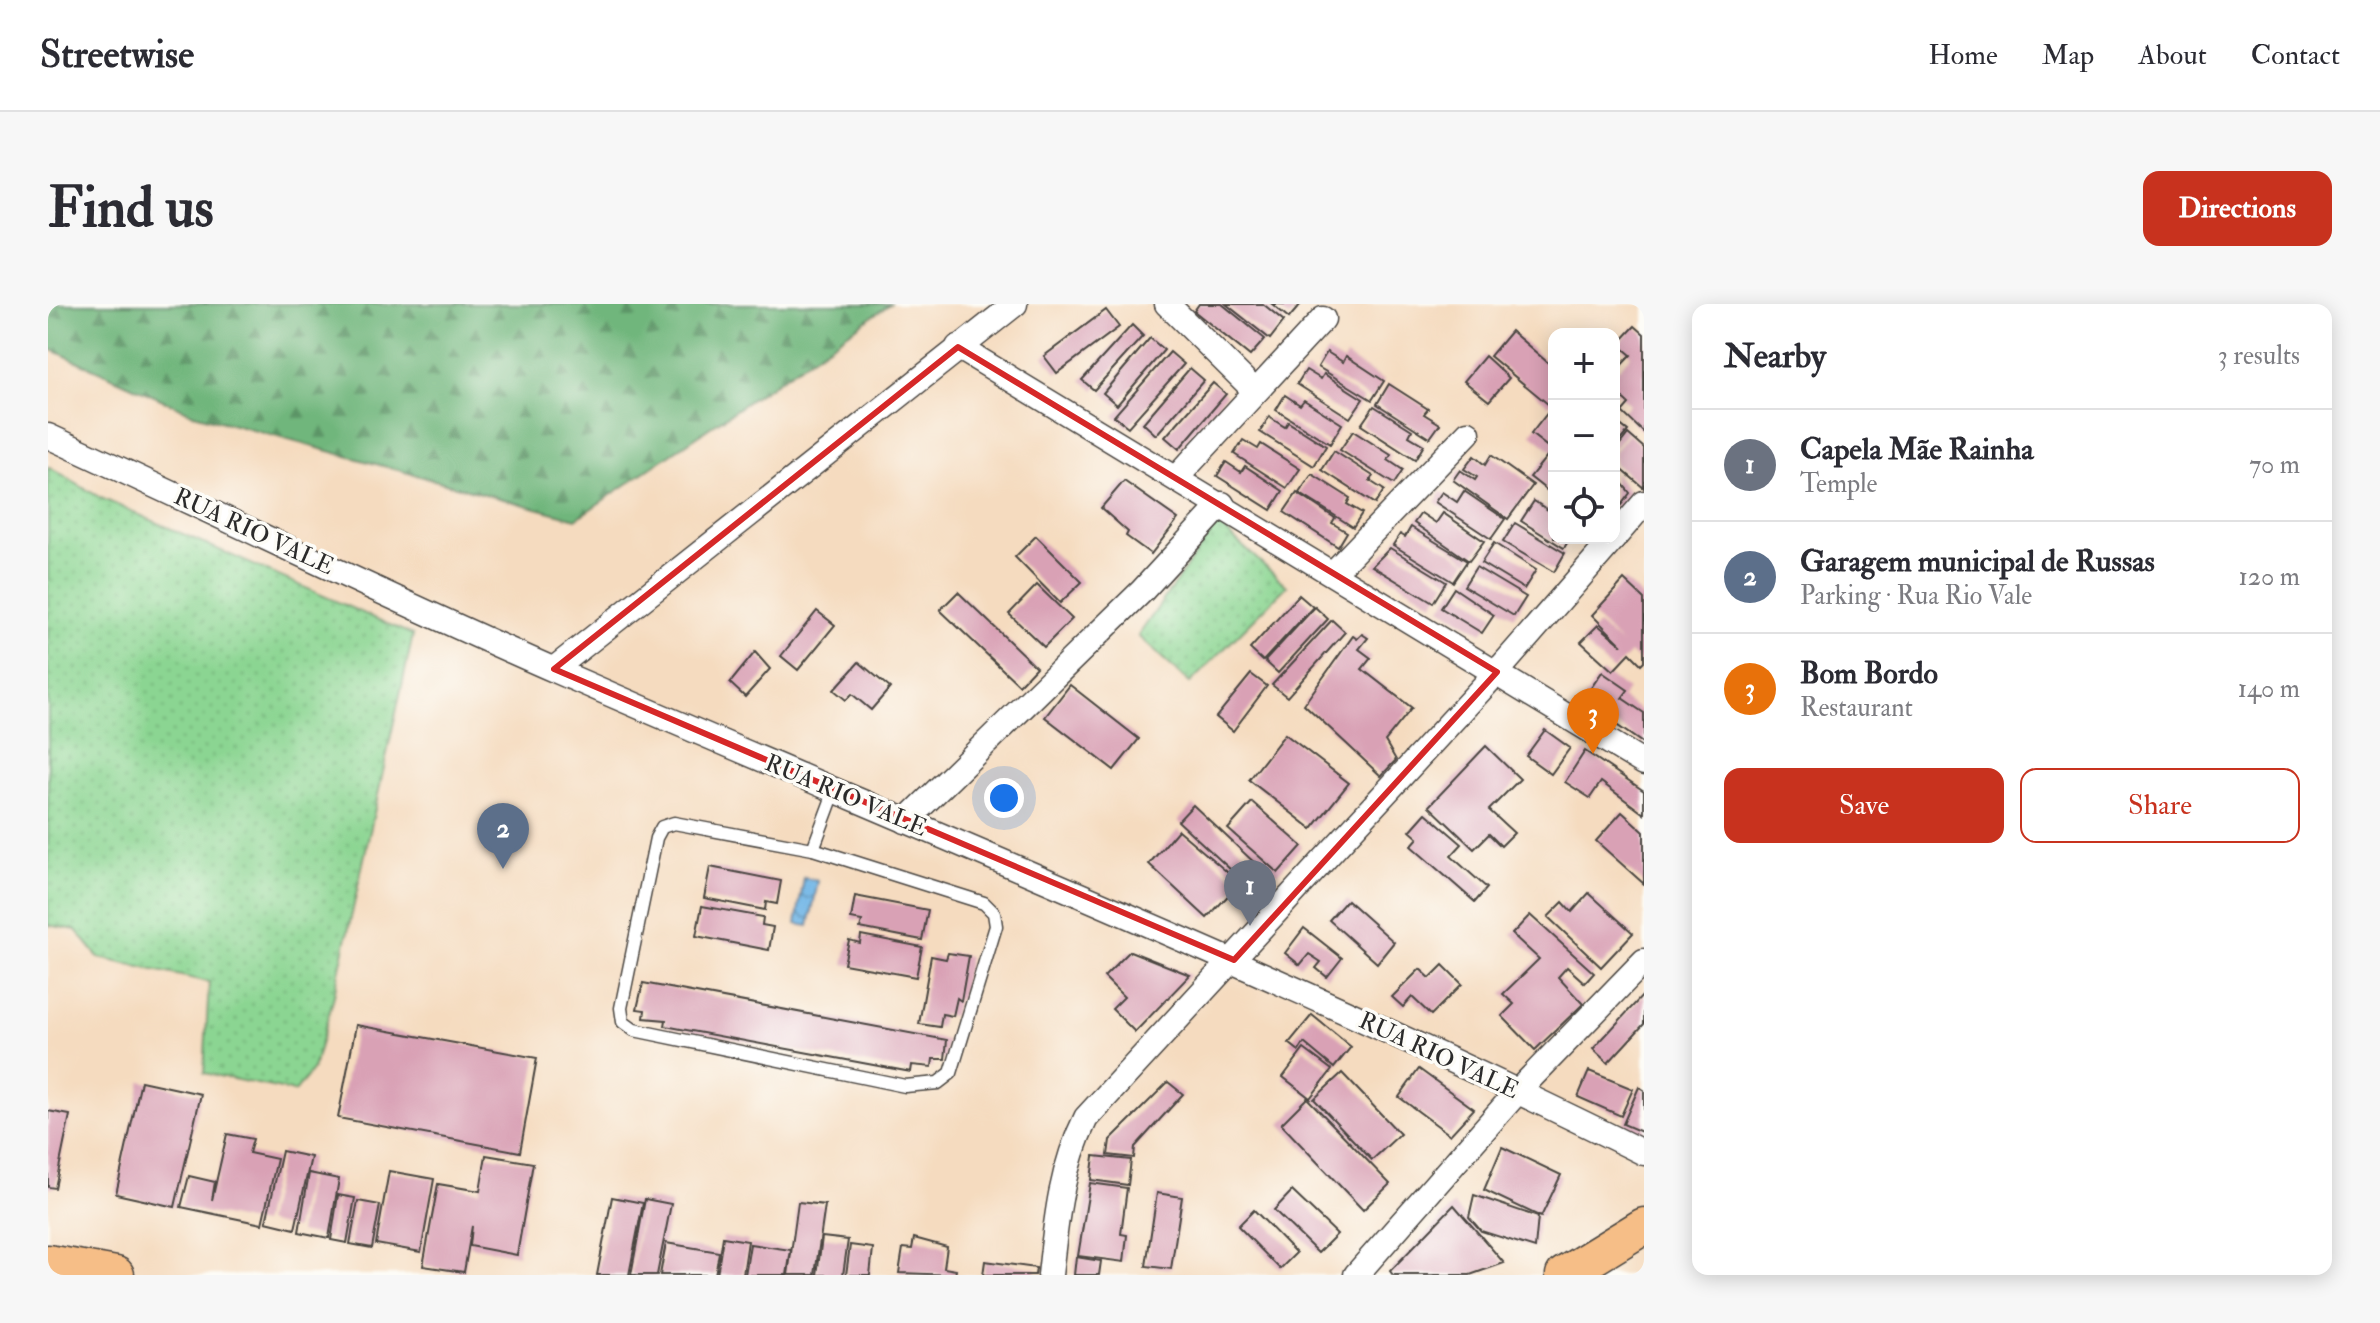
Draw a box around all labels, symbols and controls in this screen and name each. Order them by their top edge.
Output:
text: Streetwise [40,31,194,79]
text: Home [1928,38,1998,73]
text: Map [2042,38,2094,73]
text: About [2138,38,2207,73]
text: Contact [2251,38,2340,73]
button: Directions [2143,171,2332,246]
text: Find us [48,173,214,244]
map controls [1548,328,1620,544]
button: + [1548,328,1620,400]
text: Nearby [1724,335,1826,378]
text: 3 results [2218,340,2300,372]
button: − [1548,400,1620,472]
text: Capela Mãe Rainha [1800,431,2034,468]
text: 1 [1745,449,1755,481]
text: 70 m [2249,449,2300,481]
text: Temple [1800,468,1877,500]
button: locate [1548,472,1620,544]
street label: RUA RIO VALE [169,481,339,582]
text: Garagem municipal de Russas [1800,543,2155,580]
text: 2 [1743,561,1757,593]
text: 120 m [2239,561,2300,593]
text: Parking · Rua Rio Vale [1800,580,2032,612]
text: Bom Bordo [1800,655,1938,692]
text: 3 [1745,673,1755,705]
text: 140 m [2238,673,2300,705]
pin: 3 [1567,688,1619,754]
text: Restaurant [1800,692,1913,724]
street label: RUA RIO VALE [760,747,932,844]
button: Save [1724,768,2004,843]
button: Share [2020,768,2300,843]
your location [984,778,1024,818]
pin: 2 [477,803,529,869]
pin: 1 [1224,860,1276,926]
street label: RUA RIO VALE [1354,1005,1524,1106]

